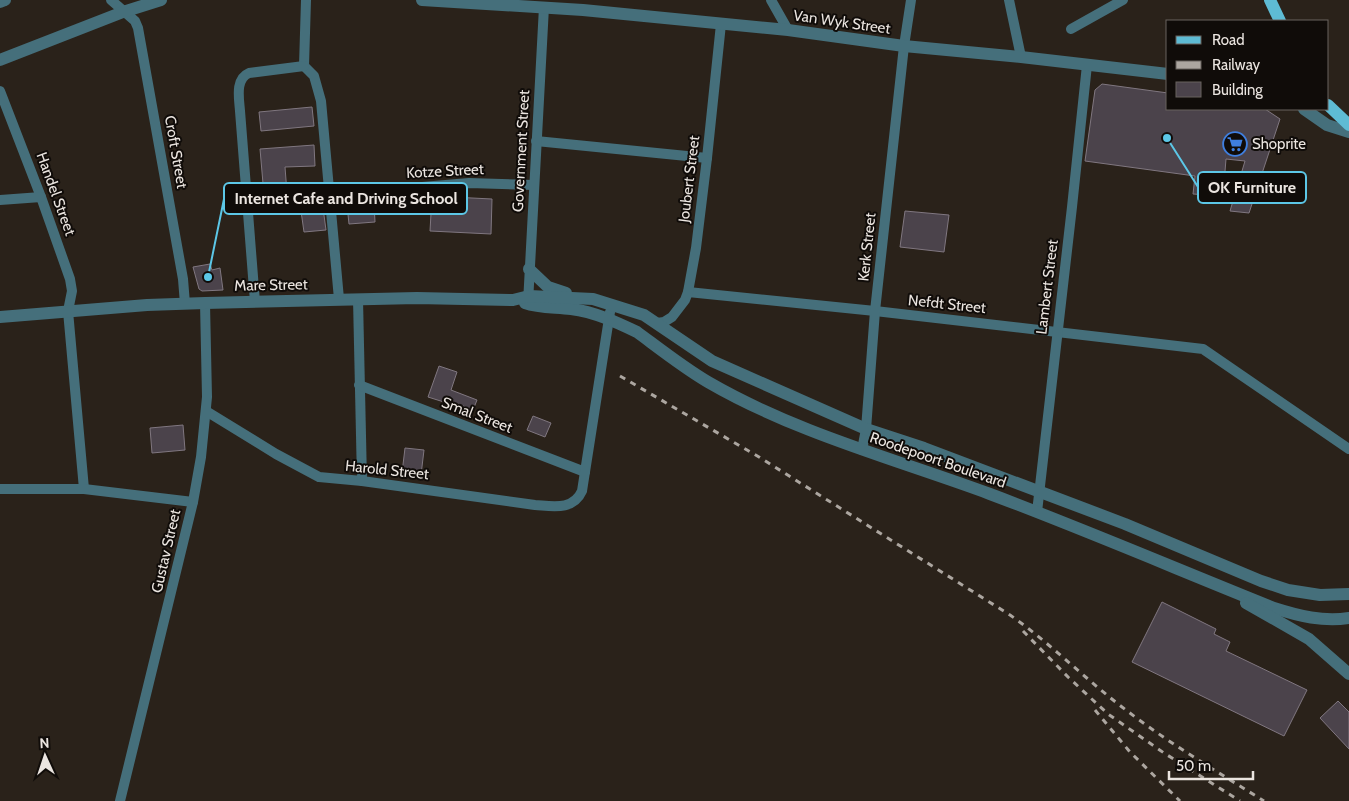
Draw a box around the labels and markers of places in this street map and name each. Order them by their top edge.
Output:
supermarket icon: Shoprite [1222,131,1248,157]
place label: Shoprite [1252,135,1306,153]
callout: OK Furniture [1198,172,1306,203]
callout: Internet Cafe and Driving School [224,183,467,214]

